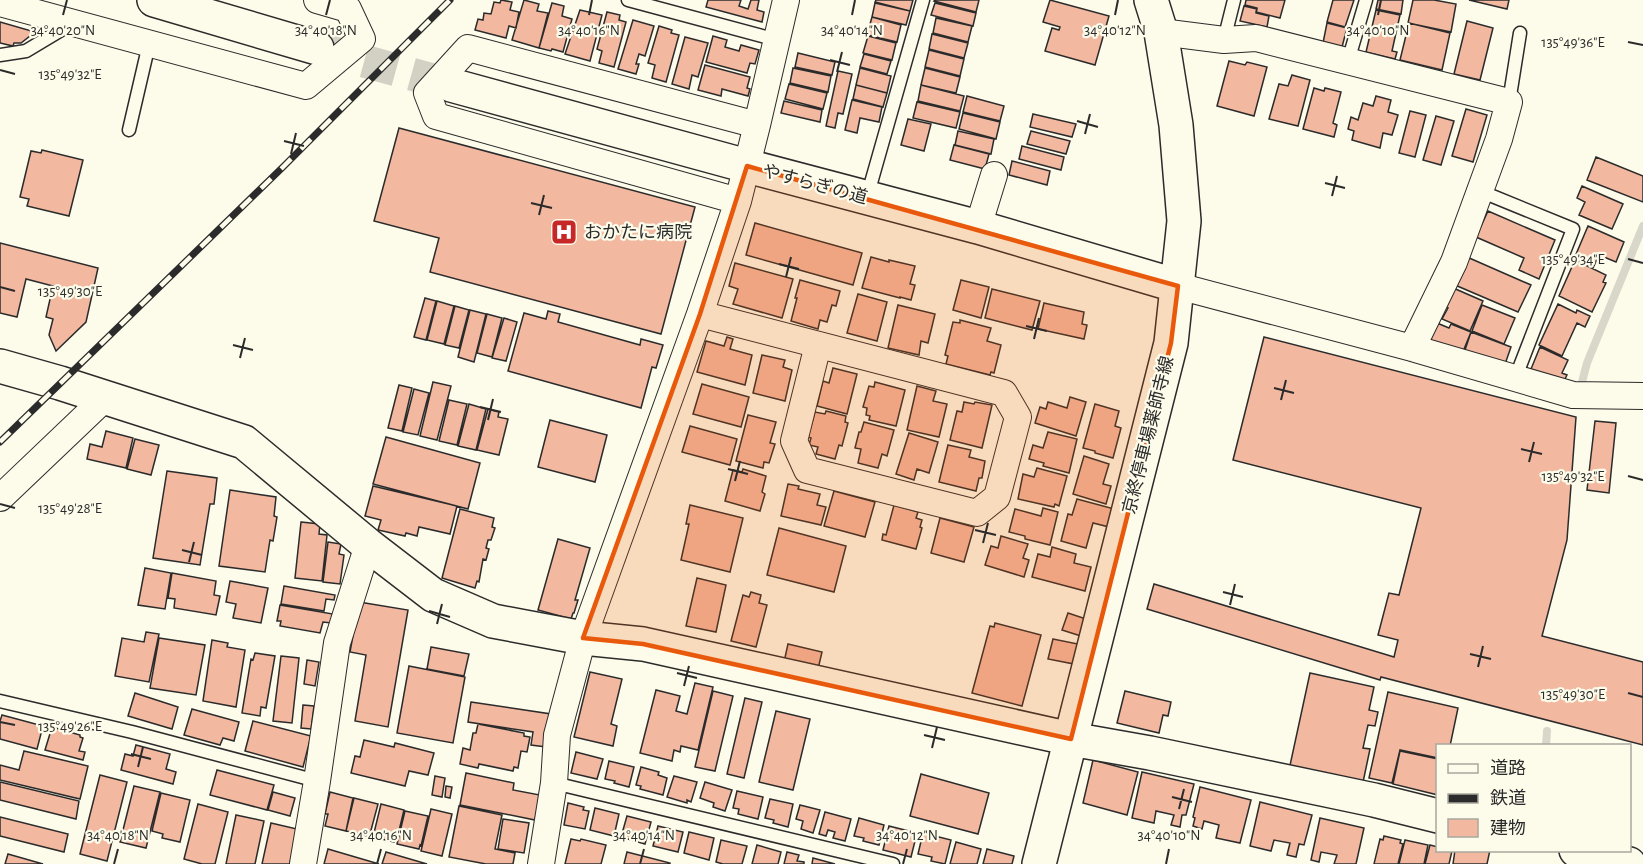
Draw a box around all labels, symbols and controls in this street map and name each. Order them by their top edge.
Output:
text: 34°40'20"N [31,23,95,38]
text: 34°40'18"N [295,23,357,38]
text: 34°40'16"N [558,23,620,38]
text: 34°40'14"N [821,23,883,38]
text: 34°40'12"N [1084,23,1146,38]
text: 34°40'10"N [1347,23,1409,38]
text: 135°49'36"E [1541,35,1605,50]
text: 135°49'32"E [38,67,102,82]
street label: やすらぎの道 [760,160,870,208]
hospital icon: おかたに病院 [549,217,579,247]
place label: おかたに病院 [584,223,692,242]
text: 135°49'34"E [1541,252,1605,267]
text: 135°49'30"E [38,284,102,299]
street label: 京終停車場薬師寺線 [1119,354,1177,516]
text: 135°49'32"E [1541,469,1605,484]
text: 135°49'28"E [38,501,102,516]
text: 135°49'30"E [1541,687,1605,702]
text: 135°49'26"E [38,719,102,734]
legend [1436,744,1631,852]
text: 道路 [1490,758,1526,778]
text: 鉄道 [1490,788,1526,808]
text: 建物 [1490,818,1526,838]
text: 34°40'18"N [87,828,149,843]
text: 34°40'16"N [350,828,412,843]
text: 34°40'14"N [613,828,675,843]
text: 34°40'12"N [876,828,938,843]
text: 34°40'10"N [1138,828,1200,843]

